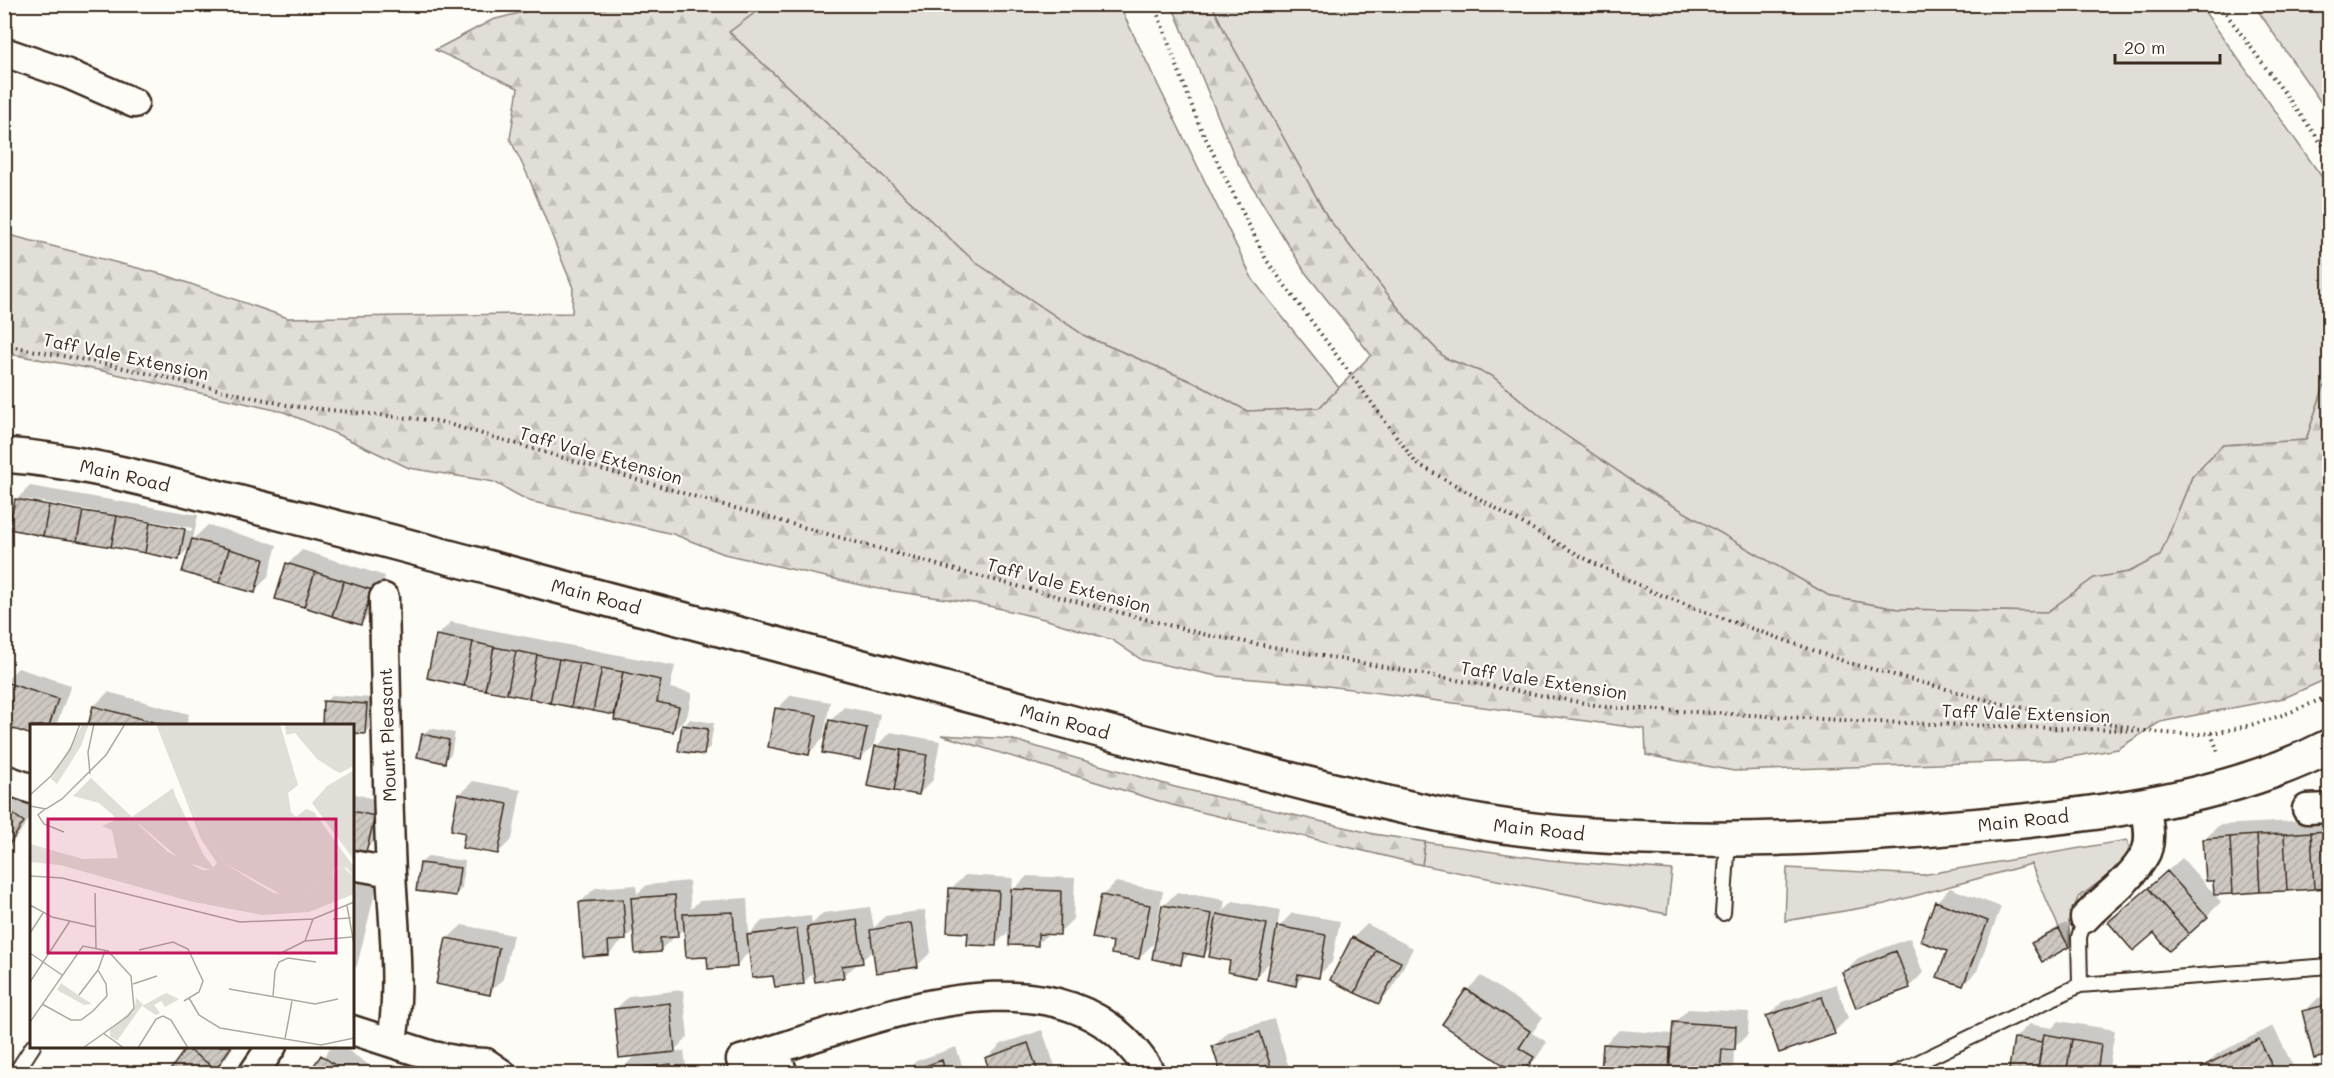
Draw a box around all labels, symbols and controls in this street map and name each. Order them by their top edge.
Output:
scale bar [2115,27,2220,65]
text: 20 m [2124,35,2165,59]
street label: Taff Vale Extension [41,327,211,385]
street label: Taff Vale Extension [517,420,685,490]
street label: Main Road [78,453,172,497]
street label: Taff Vale Extension [984,552,1154,618]
street label: Main Road [549,573,643,619]
street label: Taff Vale Extension [1459,655,1629,705]
street label: Mount Pleasant [373,667,401,803]
street label: Main Road [1018,698,1112,744]
street label: Taff Vale Extension [1941,698,2111,728]
inset map [30,724,354,1048]
street label: Main Road [1976,803,2070,837]
street label: Main Road [1492,812,1586,846]

